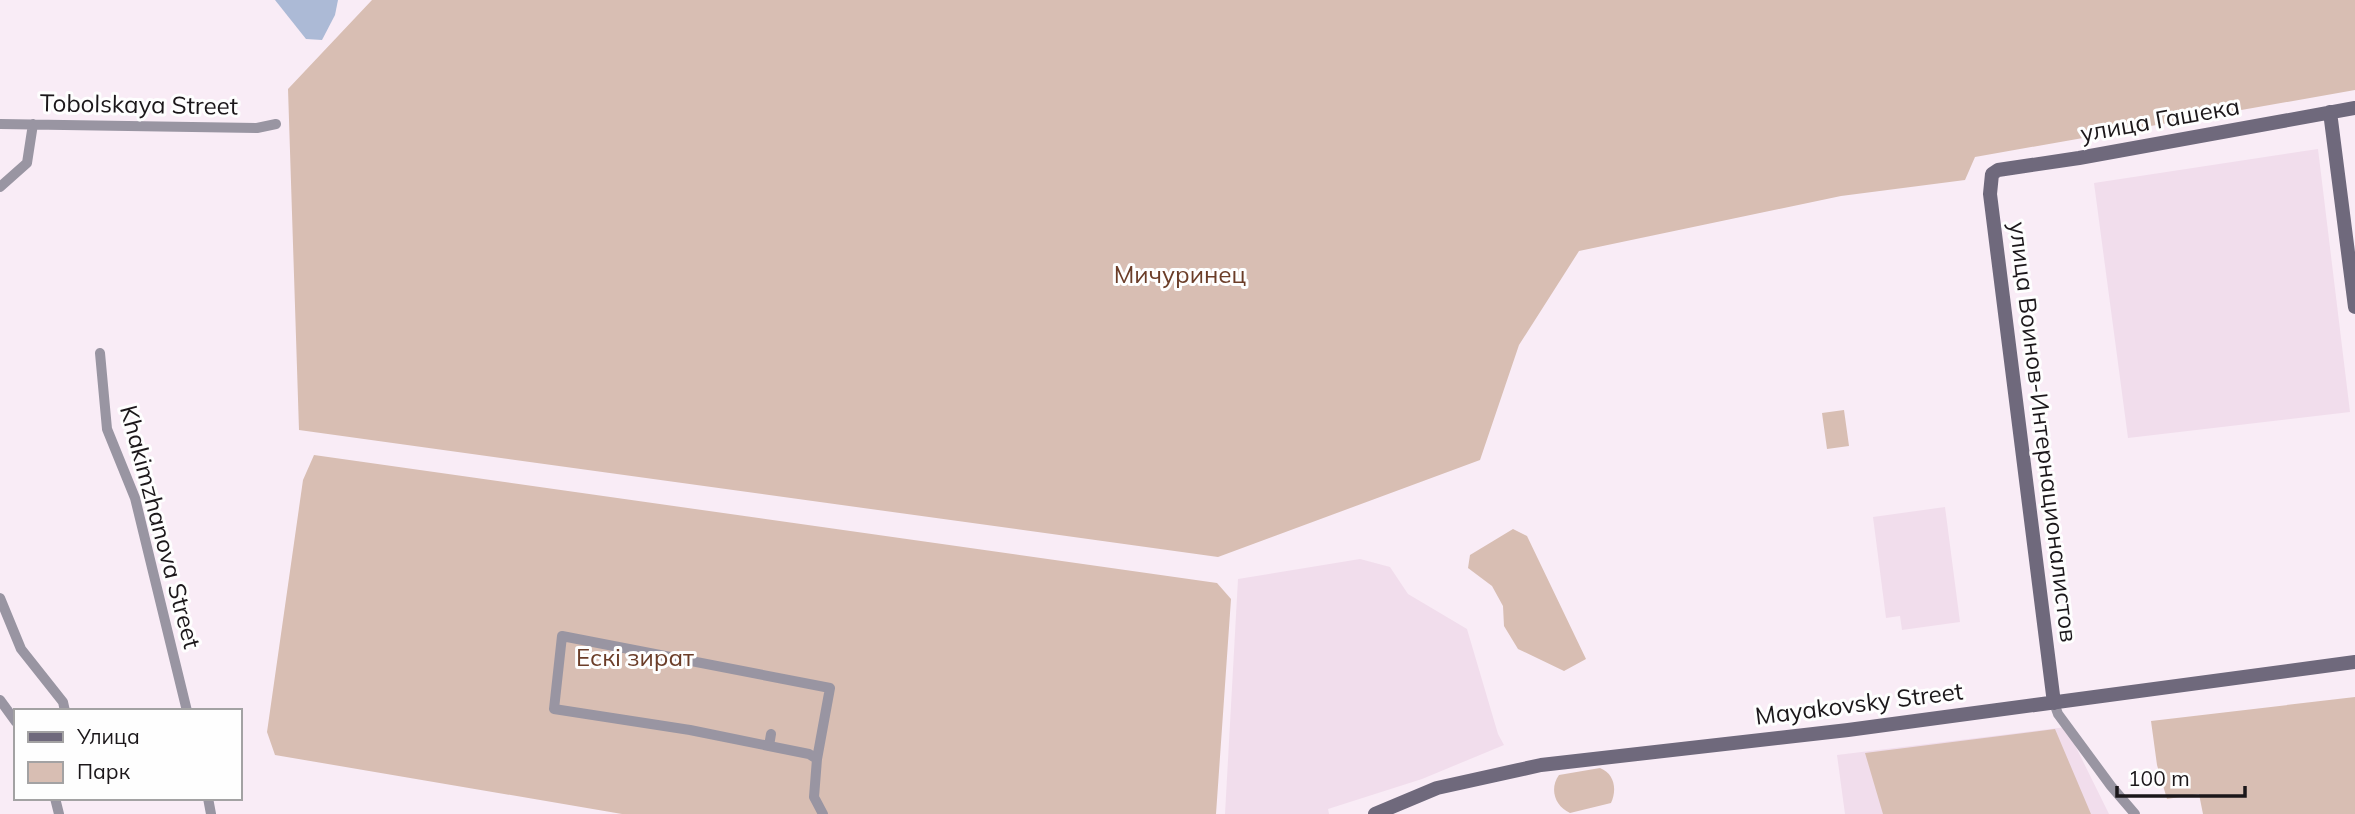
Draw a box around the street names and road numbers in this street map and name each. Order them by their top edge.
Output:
street label: Tobolskaya Street [40,87,238,121]
street label: улица Гашека [2078,90,2242,148]
street label: улица Воинов-Интернационалистов [2003,220,2085,644]
street label: Khakimzhanova Street [114,402,208,652]
street label: Mayakovsky Street [1753,675,1964,731]

